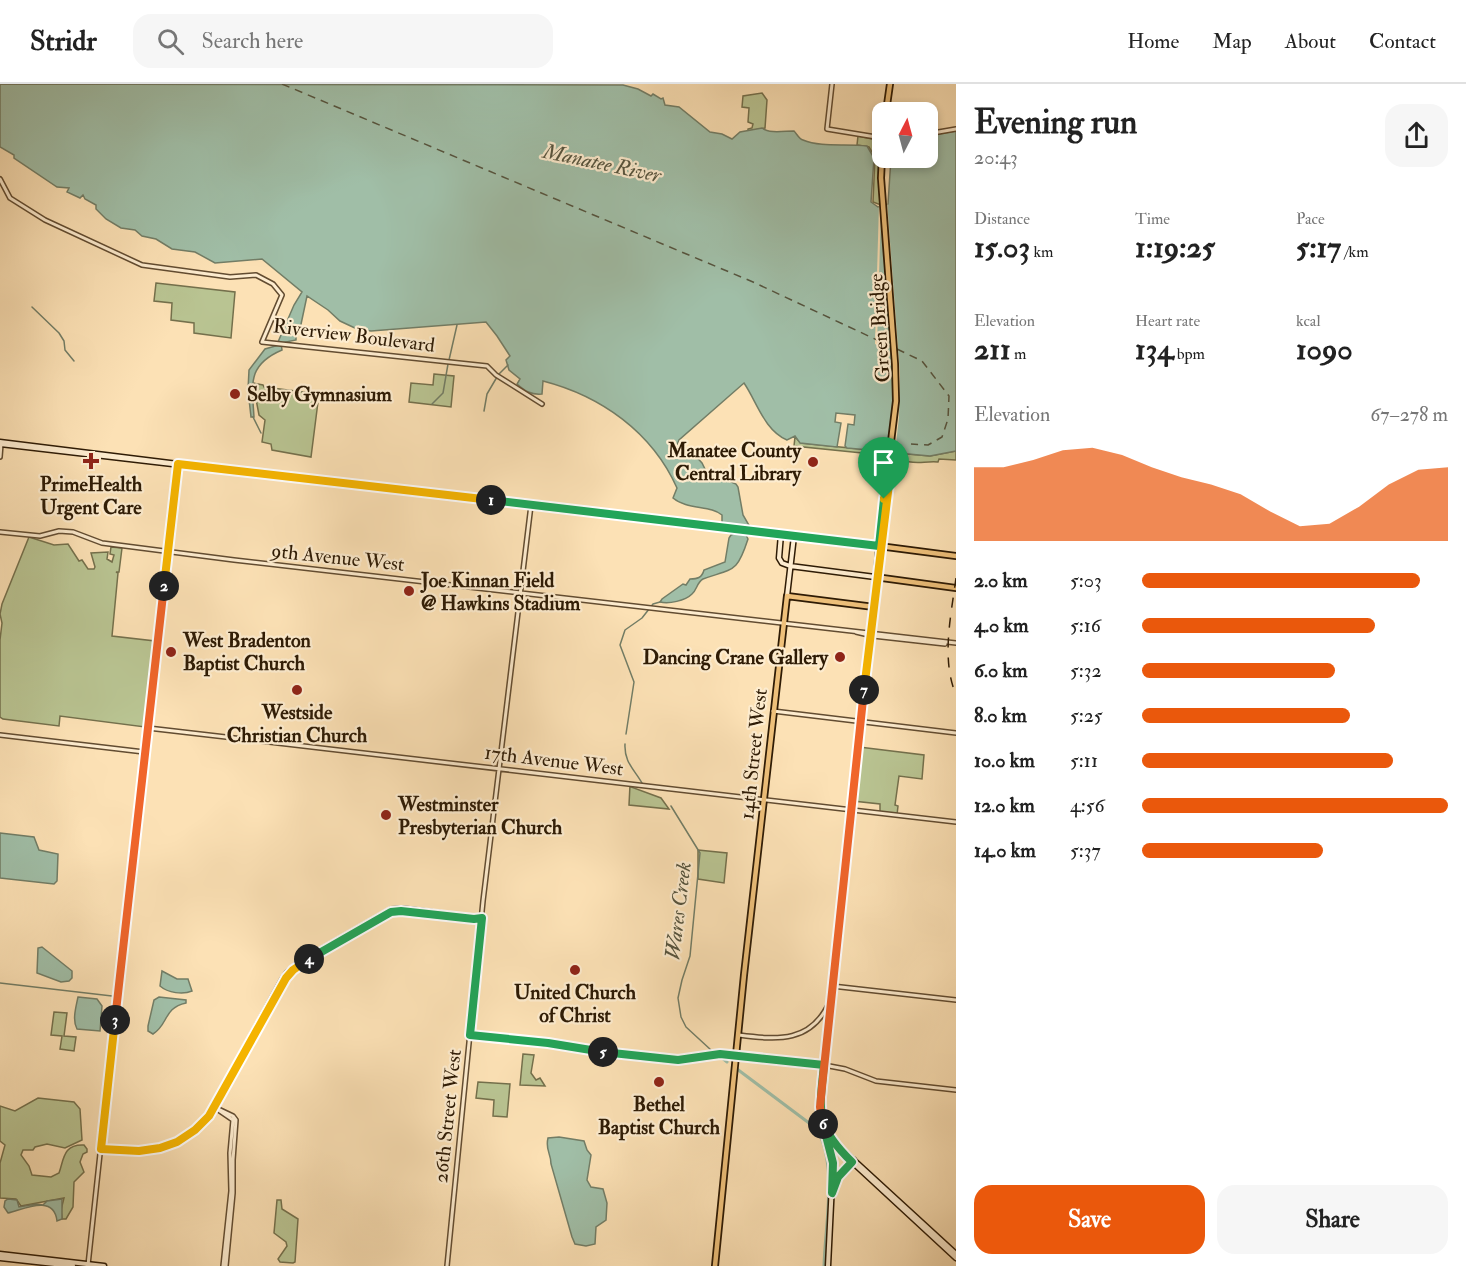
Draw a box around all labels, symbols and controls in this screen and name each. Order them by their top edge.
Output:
search box [133,14,553,68]
text: Stridr [30,24,97,59]
icon: search [154,25,187,58]
text: Search here [202,27,303,55]
text: Home [1127,28,1179,55]
text: Map [1212,28,1252,55]
text: About [1285,28,1336,55]
text: Contact [1369,28,1436,55]
north arrow [872,102,938,168]
map controls [872,102,938,168]
text: Evening run [974,102,1137,143]
button: share [1385,104,1448,167]
water label: Manatee River [539,137,664,189]
text: 20:43 [974,145,1018,170]
text: Distance [974,209,1030,229]
text: Time [1135,209,1170,229]
text: Pace [1296,209,1325,229]
text: 15.03 [974,229,1030,266]
text: 1:19:25 [1135,229,1215,266]
text: 5:17 [1296,229,1341,266]
text: km [1030,242,1053,262]
text: /km [1341,242,1369,262]
street label: Green Bridge [863,273,896,383]
text: Elevation [974,311,1035,331]
text: Heart rate [1135,311,1200,331]
text: kcal [1296,311,1321,331]
street label: Riverview Boulevard [271,313,437,358]
text: 211 [974,331,1011,368]
text: 134 [1135,331,1173,368]
text: 1090 [1296,331,1353,368]
text: m [1011,344,1026,364]
text: bpm [1173,344,1205,364]
place label: Selby Gymnasium [247,382,392,408]
marker: Selby Gymnasium [228,387,242,401]
text: Elevation [974,402,1050,427]
text: 67–278 m [1370,402,1448,427]
pin [858,437,909,499]
place label: Manatee County Central Library [666,438,802,487]
icon: arrive [867,446,900,479]
marker: PrimeHealth Urgent Care [82,452,100,470]
marker: Manatee County Central Library [806,455,820,469]
place label: PrimeHealth Urgent Care [40,472,143,521]
pin: 1 [476,485,506,515]
text: 1 [488,490,494,510]
street label: 9th Avenue West [268,538,406,577]
place label: Joe Kinnan Field @ Hawkins Stadium [420,568,581,616]
text: 2.0 km [974,568,1028,593]
text: 5:03 [1070,568,1102,593]
pin: 2 [149,571,179,601]
text: 2 [160,576,168,596]
marker: Joe Kinnan Field @ Hawkins Stadium [402,584,416,598]
text: 4.0 km [974,613,1029,638]
text: 5:16 [1070,613,1101,638]
place label: West Bradenton Baptist Church [182,628,312,677]
marker: West Bradenton Baptist Church [164,645,178,659]
place label: Dancing Crane Gallery [643,645,829,671]
marker: Dancing Crane Gallery [833,650,847,664]
text: 6.0 km [974,658,1027,683]
text: 5:32 [1070,658,1102,683]
pin: 7 [849,675,879,705]
text: 7 [860,680,868,700]
marker: Westside Christian Church [290,683,304,697]
street label: 14th Street West [734,687,773,821]
place label: Westside Christian Church [227,700,368,748]
text: 8.0 km [974,703,1027,728]
text: 5:25 [1070,703,1103,728]
street label: 17th Avenue West [483,740,625,781]
text: 10.0 km [974,748,1035,773]
text: 5:11 [1070,748,1098,773]
place label: Westminster Presbyterian Church [397,792,563,841]
text: 12.0 km [974,793,1035,818]
text: 4:56 [1070,793,1105,818]
marker: Westminster Presbyterian Church [379,808,393,822]
text: 14.0 km [974,838,1036,863]
text: 5:37 [1070,838,1101,863]
water label: Wares Creek [659,861,698,962]
pin: 4 [294,944,324,974]
text: 4 [305,949,313,969]
marker: United Church of Christ [568,963,582,977]
place label: United Church of Christ [514,980,636,1028]
pin: 3 [100,1005,130,1035]
text: 3 [112,1010,118,1030]
pin: 5 [588,1037,618,1067]
text: 5 [599,1042,607,1062]
street label: 26th Street West [428,1048,467,1184]
marker: Bethel Baptist Church [652,1075,666,1089]
place label: Bethel Baptist Church [598,1092,721,1141]
pin: 6 [808,1109,838,1139]
text: 6 [819,1114,827,1134]
button: Save [974,1185,1205,1254]
button: Share [1217,1185,1448,1254]

